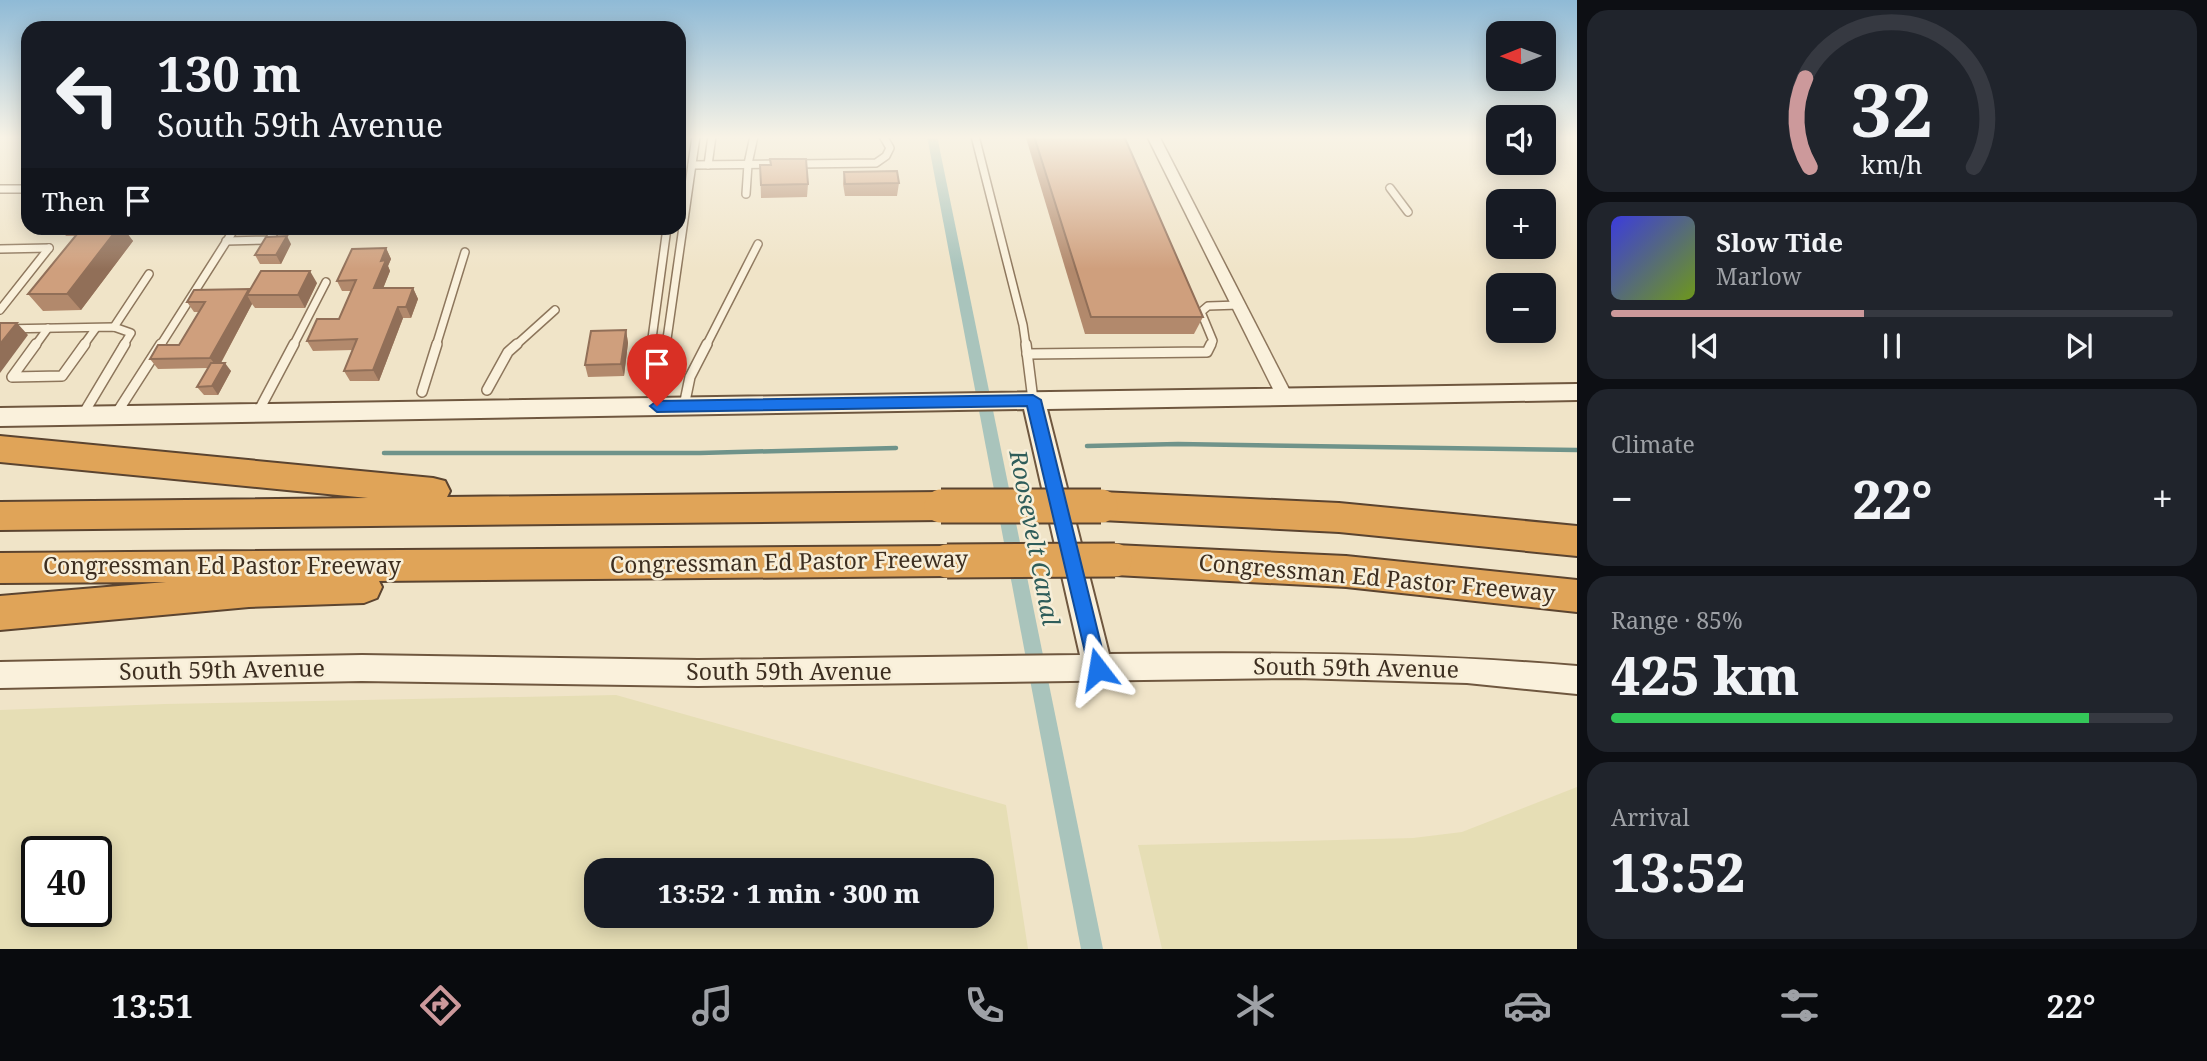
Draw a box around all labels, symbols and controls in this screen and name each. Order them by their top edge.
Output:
north arrow [1486,21,1556,91]
map controls [1486,21,1556,343]
text: 130 m [157,40,301,106]
icon: left [42,49,133,140]
text: 32 [1851,59,1933,158]
text: South 59th Avenue [157,103,443,146]
button: sound [1486,105,1556,175]
text: km/h [1861,147,1923,181]
icon: arrive [119,182,157,220]
text: Then [42,183,105,219]
button: + [1486,189,1556,259]
text: Slow Tide [1716,224,1843,260]
text: Marlow [1716,260,1802,292]
button: − [1486,273,1556,343]
icon: previous [1686,327,1724,365]
icon: pause [1873,327,1911,365]
icon: next [2060,327,2098,365]
pin [627,334,687,406]
icon: arrive [638,345,676,383]
text: Climate [1611,428,1695,460]
water label: Roosevelt Canal [1002,446,1069,629]
text: 22° [1852,463,1932,534]
text: − [1611,472,1633,524]
text: + [2152,472,2173,524]
street label: Congressman Ed Pastor Freeway [610,542,968,580]
street label: Congressman Ed Pastor Freeway [1197,545,1557,609]
street label: Congressman Ed Pastor Freeway [43,549,401,581]
text: Range · 85% [1611,604,1743,636]
position arrow [1061,632,1135,706]
text: 425 km [1611,639,1799,710]
street label: South 59th Avenue [1253,649,1459,685]
street label: South 59th Avenue [119,651,325,687]
street label: South 59th Avenue [686,655,892,687]
text: Arrival [1611,801,1690,833]
speed limit sign: 40 [21,836,112,927]
text: 13:52 [1611,836,1745,907]
text: 13:52 · 1 min · 300 m [658,875,920,911]
icon: directions [416,981,465,1030]
icon: music [688,981,737,1030]
icon: phone [960,981,1009,1030]
icon: climate [1231,981,1280,1030]
icon: car [1503,981,1552,1030]
icon: filters [1775,981,1824,1030]
text: 13:51 [111,984,193,1027]
text: 22° [2047,984,2096,1027]

